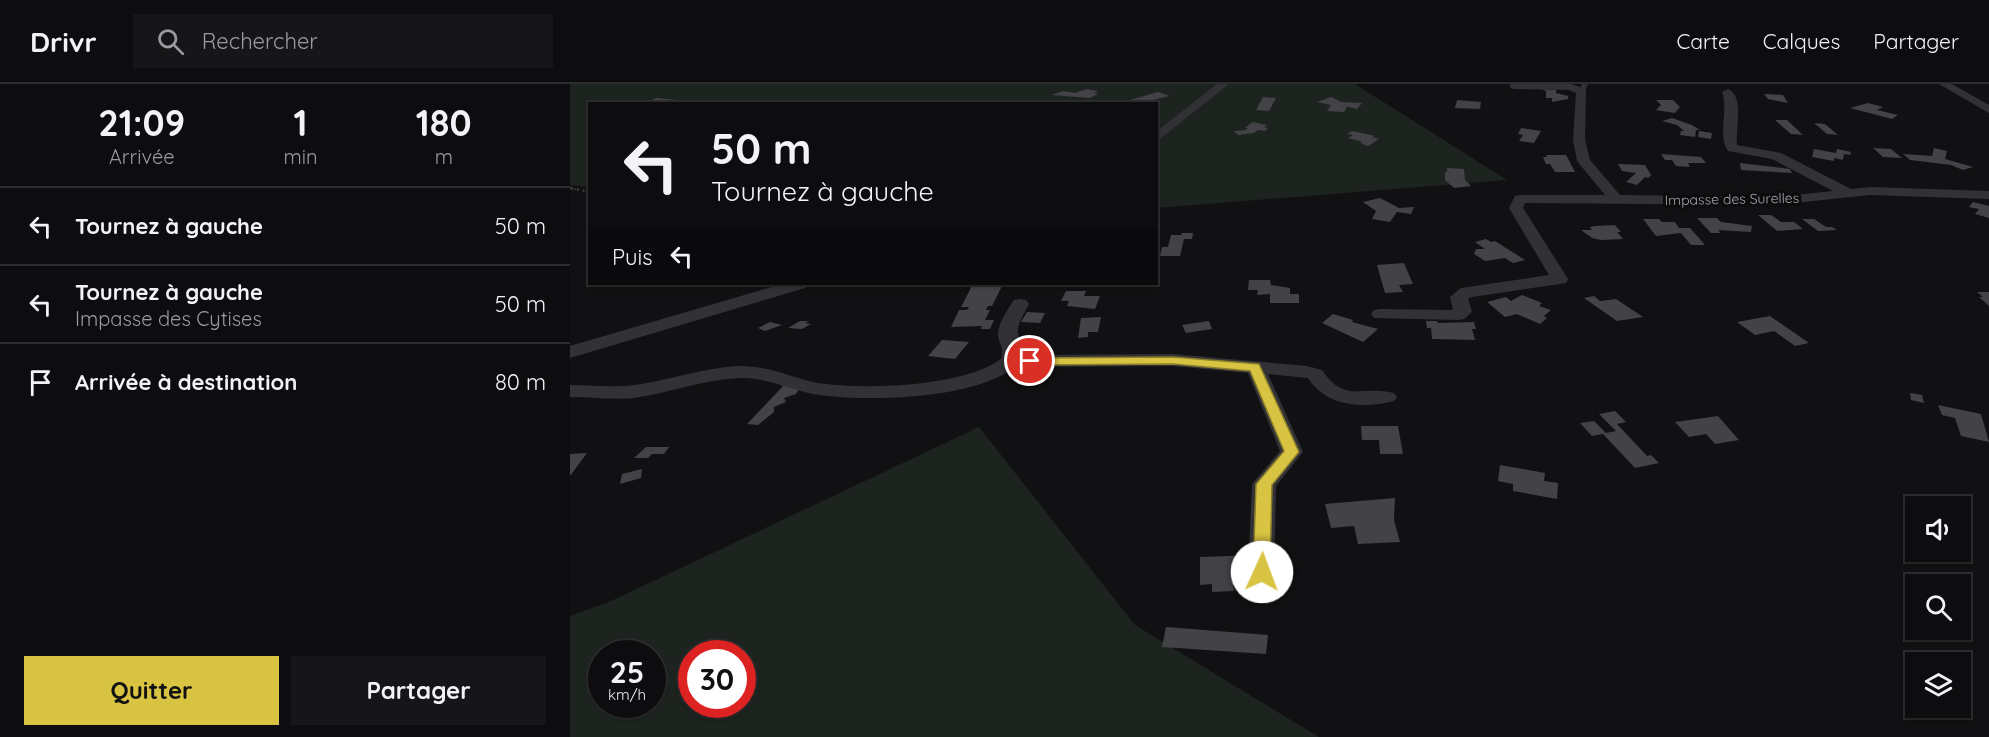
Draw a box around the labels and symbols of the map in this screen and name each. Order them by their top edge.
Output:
street label: Impasse des Surelles [1665,189,1799,209]
pin [1004,335,1055,386]
position arrow [1230,540,1294,604]
speed limit sign: 30 [678,640,756,718]

